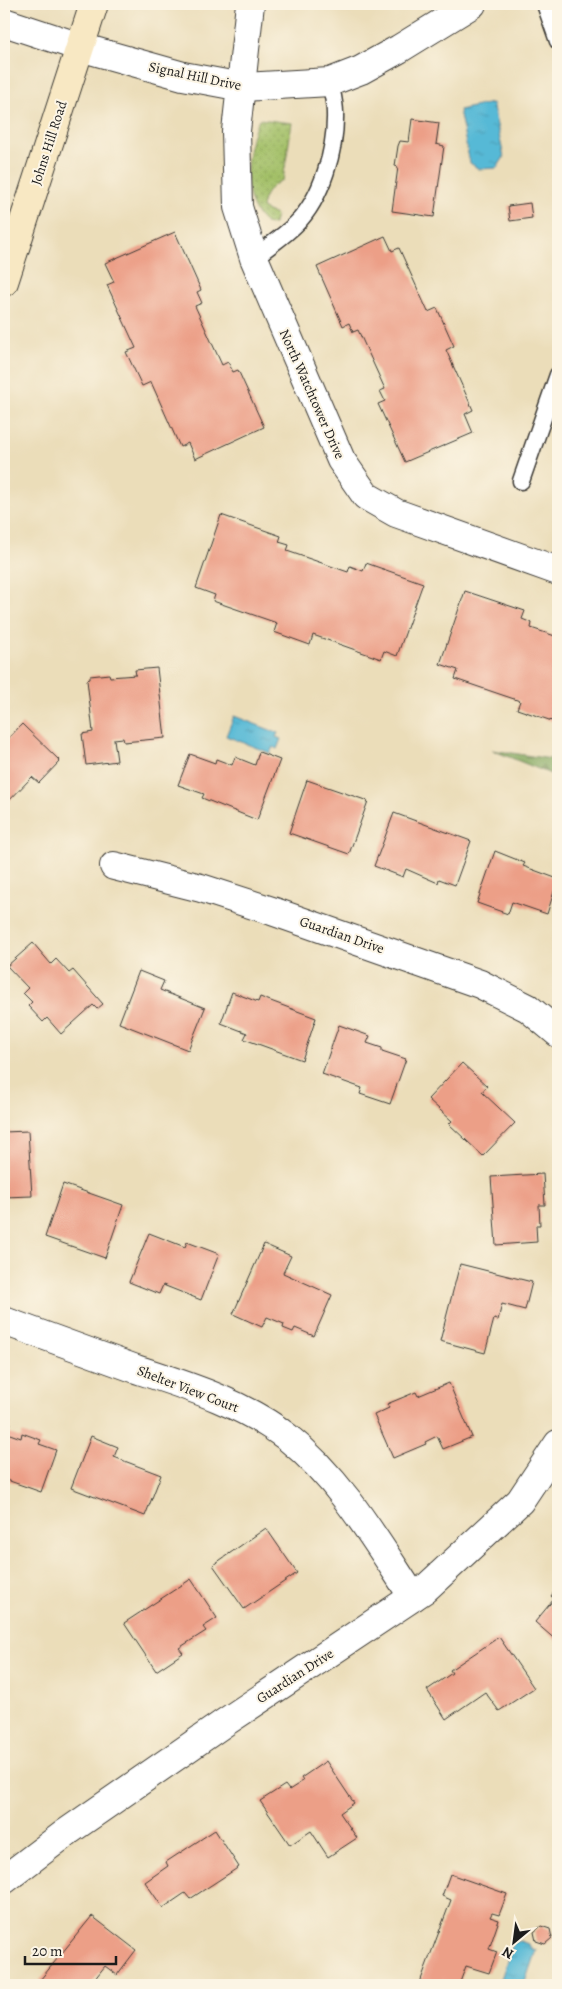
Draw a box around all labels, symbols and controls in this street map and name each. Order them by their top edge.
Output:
street label: Signal Hill Drive [147,57,243,95]
street label: Johns Hill Road [26,98,72,188]
street label: North Watchtower Drive [275,326,349,462]
street label: Guardian Drive [297,912,387,958]
street label: Shelter View Court [134,1361,242,1417]
street label: Guardian Drive [253,1644,337,1708]
north arrow [490,1916,540,1966]
scale bar [25,1934,116,1966]
text: 20 m [32,1941,63,1961]
text: N [499,1942,517,1964]

